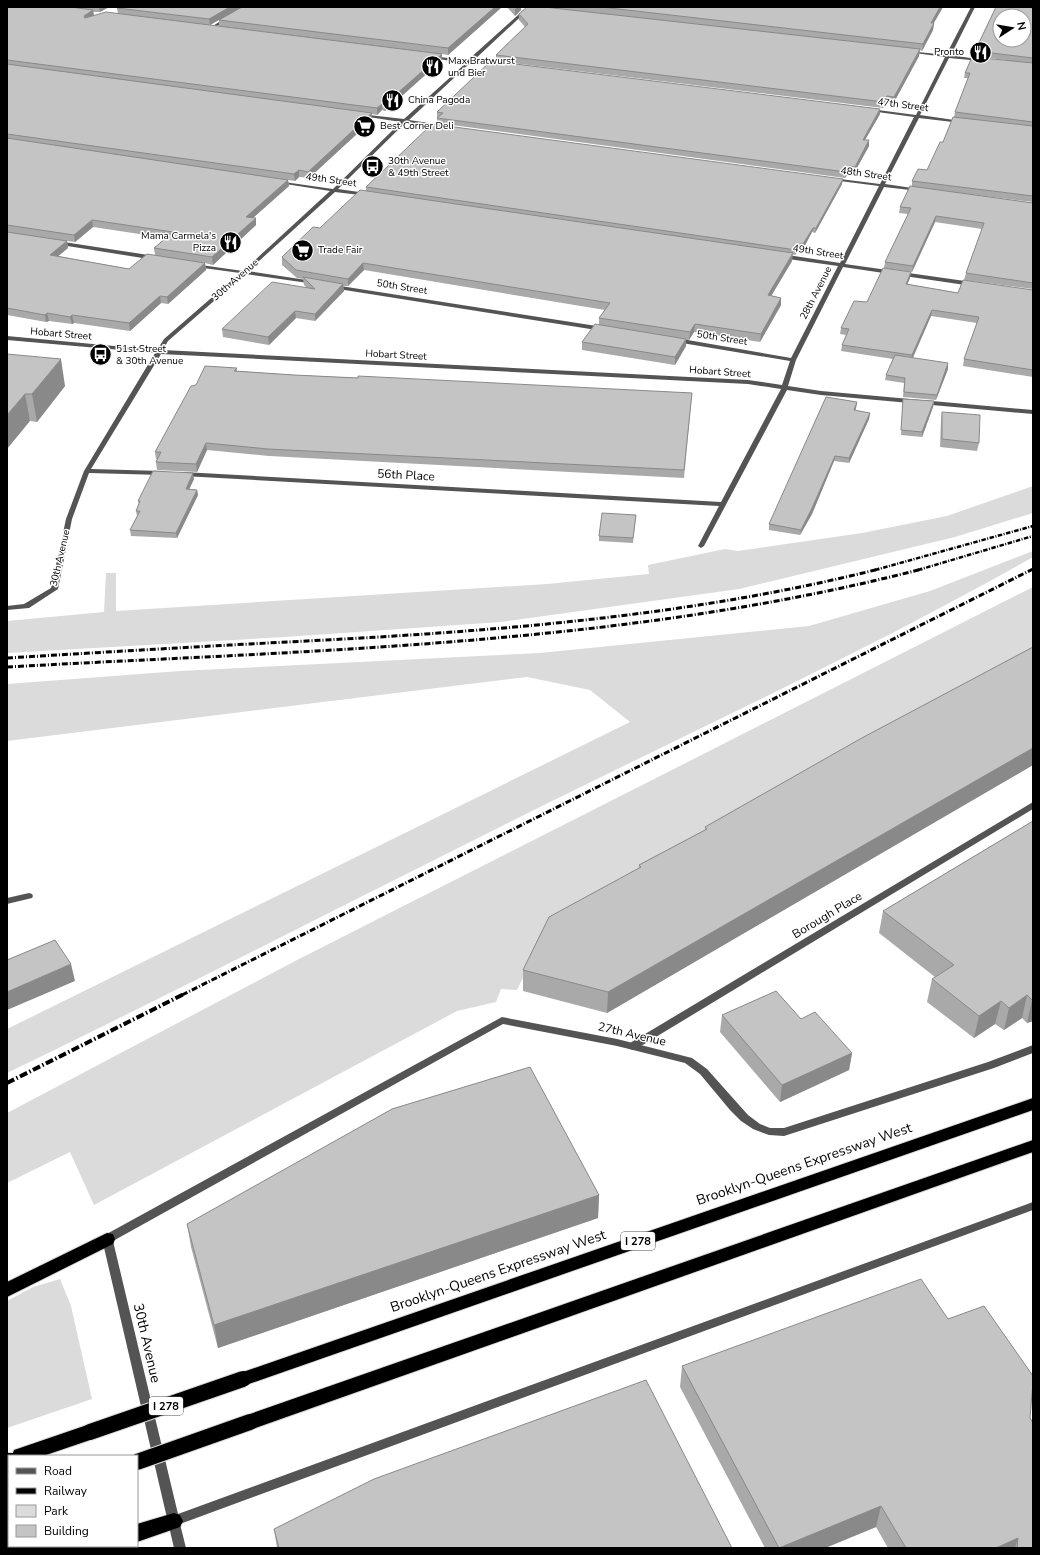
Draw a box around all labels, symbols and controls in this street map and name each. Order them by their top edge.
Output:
north arrow [992,8,1032,48]
text: N [1013,20,1029,32]
restaurant icon: Pronto [967,39,993,65]
place label: Pronto [934,45,964,59]
restaurant icon: Max Bratwurst und Bier [419,54,445,80]
place label: Max Bratwurst und Bier [448,54,515,80]
restaurant icon: China Pagoda [379,87,405,113]
place label: China Pagoda [408,93,470,107]
street label: 47th Street [877,95,930,115]
supermarket icon: Best Corner Deli [351,113,377,139]
place label: Best Corner Deli [380,119,454,133]
bus stop icon: 30th Avenue & 49th Street [360,154,386,180]
place label: 30th Avenue & 49th Street [388,154,449,180]
street label: 48th Street [840,164,893,185]
street label: 49th Street [305,170,358,191]
place label: Mama Carmela's Pizza [141,229,216,255]
restaurant icon: Mama Carmela's Pizza [218,229,244,255]
supermarket icon: Trade Fair [290,237,316,263]
street label: 49th Street [792,241,845,263]
place label: Trade Fair [318,243,363,257]
street label: 30th Avenue [209,256,261,304]
street label: 28th Avenue [797,264,835,322]
street label: 50th Street [376,276,429,298]
street label: Hobart Street [30,324,93,344]
street label: 50th Street [696,327,749,349]
bus stop icon: 51st Street & 30th Avenue [88,342,114,368]
place label: 51st Street & 30th Avenue [116,342,183,368]
street label: Hobart Street [365,346,428,364]
street label: Hobart Street [689,363,752,381]
street label: 56th Place [377,465,435,485]
street label: 30th Avenue [47,528,73,588]
street label: Borough Place [789,888,865,942]
street label: 27th Avenue [596,1018,668,1050]
street label: Brooklyn-Queens Expressway West [694,1118,914,1210]
street label: Brooklyn-Queens Expressway West [388,1225,608,1317]
road number: I 278 [621,1232,655,1250]
street label: 30th Avenue [129,1301,165,1385]
road number: I 278 [149,1397,183,1415]
legend [8,1455,138,1547]
text: Road [44,1463,72,1479]
text: Railway [44,1483,88,1499]
text: Park [44,1503,69,1519]
text: Building [44,1523,89,1539]

